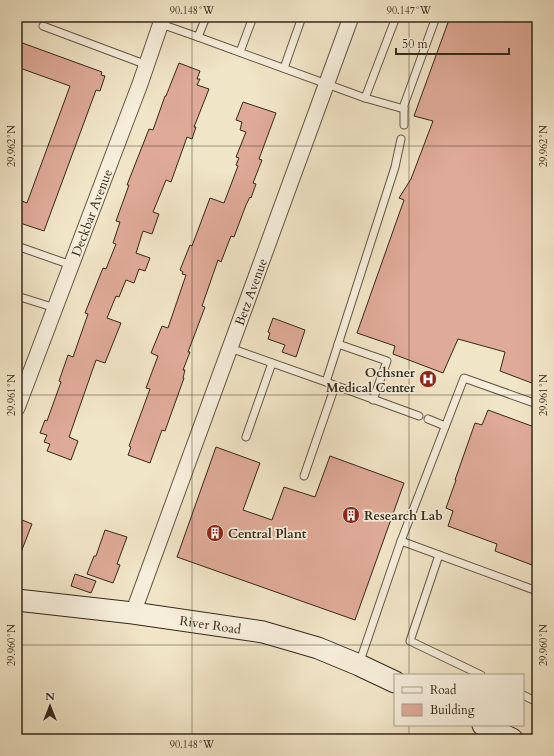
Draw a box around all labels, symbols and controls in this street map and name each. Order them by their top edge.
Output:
text: 90.148°W [170,4,215,18]
text: 90.147°W [387,4,432,18]
scale bar [396,30,509,56]
text: 50 m [402,36,429,52]
text: 29.962°N [5,125,19,167]
text: 29.962°N [537,125,551,167]
street label: Deckbar Avenue [67,166,117,259]
street label: Betz Avenue [231,256,272,328]
place label: Ochsner Medical Center [326,364,416,397]
hospital icon: Ochsner Medical Center [418,369,438,389]
text: 29.961°N [5,374,19,416]
text: 29.961°N [537,374,551,416]
building icon: Research Lab [341,505,361,525]
place label: Research Lab [364,507,443,525]
building icon: Central Plant [205,523,225,543]
place label: Central Plant [228,525,307,543]
street label: River Road [178,612,242,639]
text: 29.960°N [5,624,19,666]
text: 29.960°N [537,624,551,666]
legend [394,674,524,726]
text: Road [430,682,457,698]
north arrow [30,686,70,726]
text: N [45,689,55,704]
text: Building [430,702,475,718]
text: 90.148°W [170,738,215,752]

